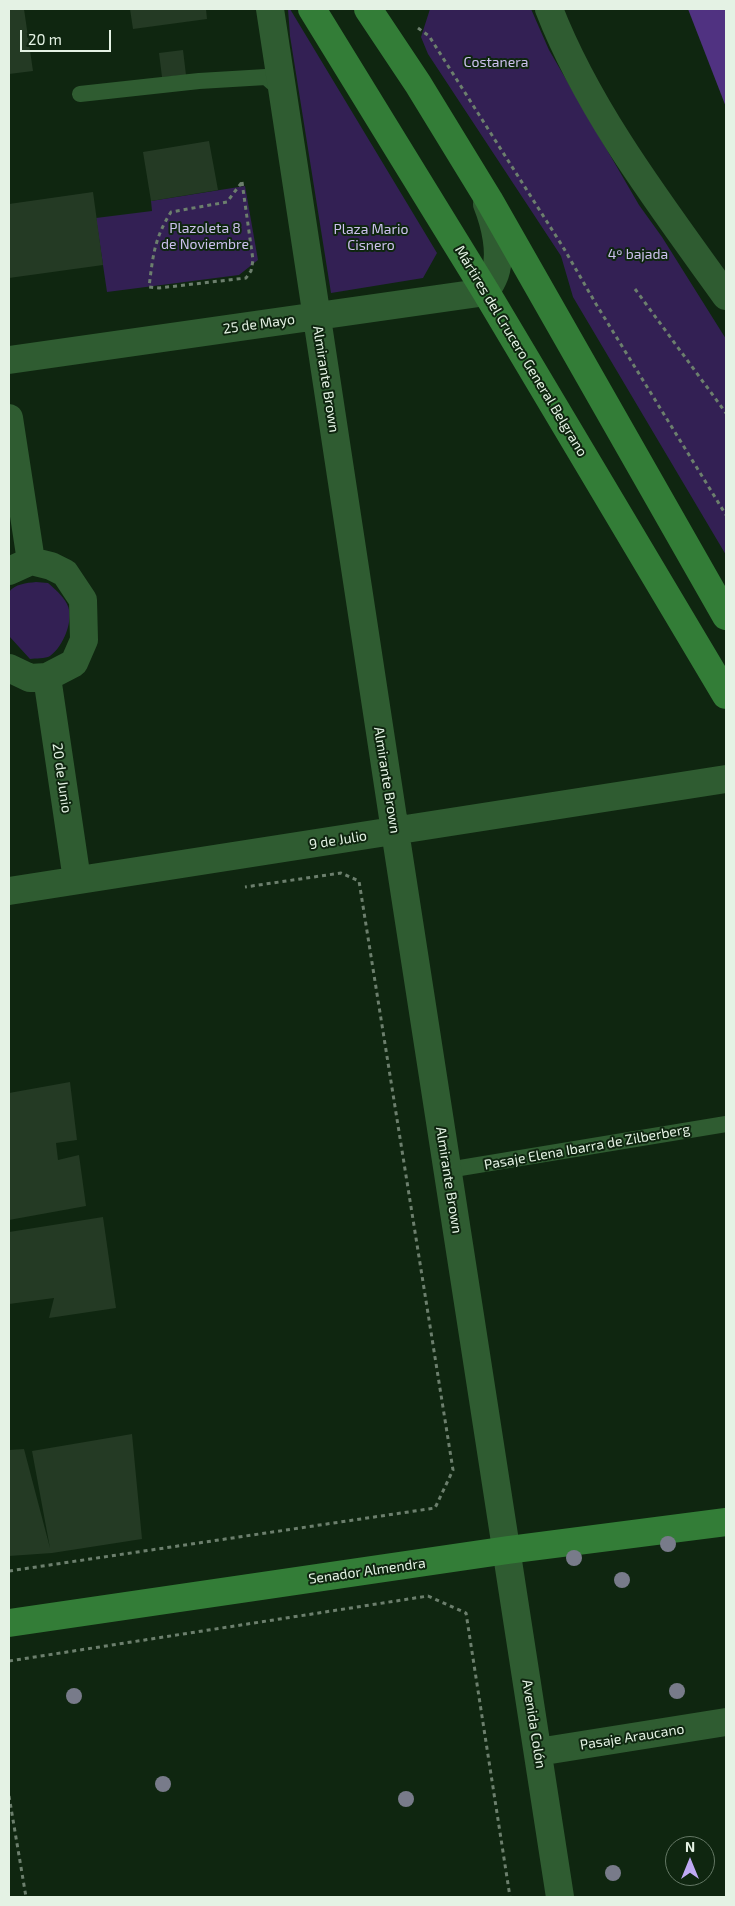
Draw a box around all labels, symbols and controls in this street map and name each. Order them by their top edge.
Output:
scale bar [22,20,114,52]
text: 20 m [28,30,62,48]
park label: Costanera [463,54,529,70]
park label: Plazoleta 8 de Noviembre [161,220,249,252]
park label: Plaza Mario Cisnero [333,221,409,253]
street label: Mártires del Crucero General Belgrano [451,243,591,459]
park label: 4º bajada [608,246,668,262]
street label: 25 de Mayo [222,311,296,337]
street label: Almirante Brown [309,324,343,434]
street label: Almirante Brown [370,725,404,835]
street label: 20 de Junio [49,742,75,814]
street label: 9 de Julio [308,827,368,853]
street label: Pasaje Elena Ibarra de Zilberberg [483,1121,691,1173]
street label: Almirante Brown [432,1125,466,1235]
street label: Senador Almendra [307,1554,427,1588]
street label: Avenida Colón [519,1678,549,1770]
street label: Pasaje Araucano [579,1720,685,1754]
north arrow [665,1836,715,1886]
text: N [685,1838,695,1855]

